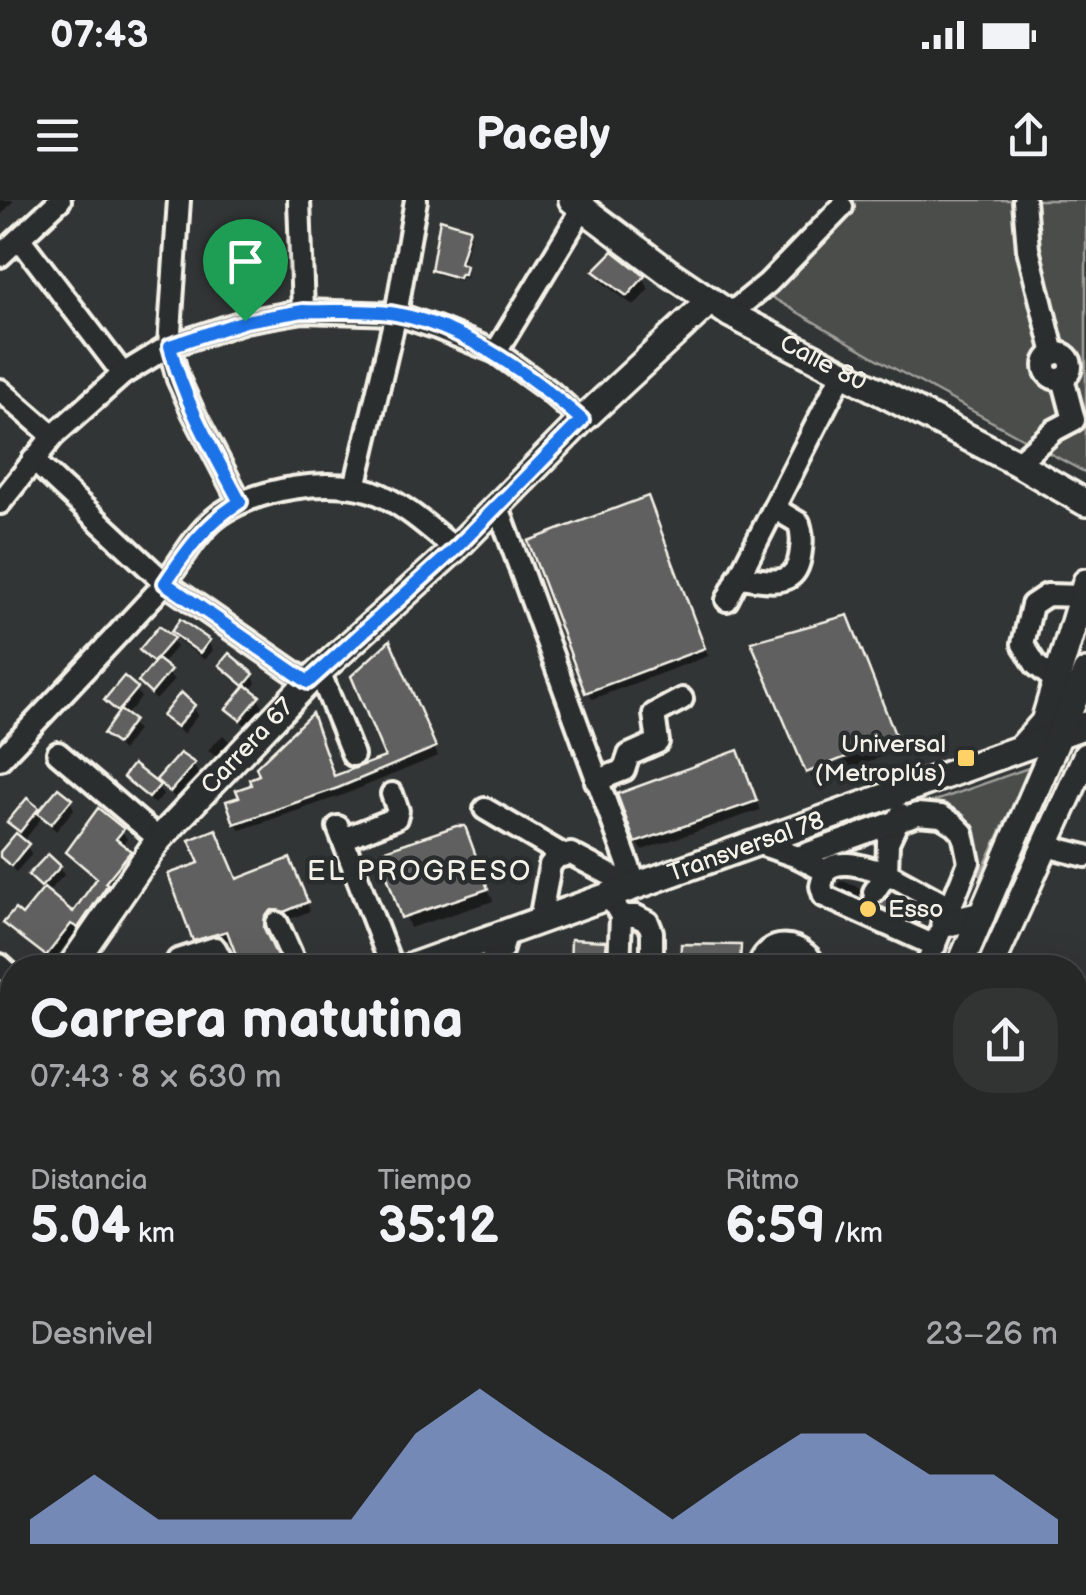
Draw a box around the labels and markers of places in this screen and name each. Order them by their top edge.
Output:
pin [203,219,288,322]
place label: Universal (Metroplús) [815,729,946,789]
marker: Universal (Metroplús) [955,747,977,769]
place label: Esso [888,894,943,925]
marker: Esso [857,898,879,920]

